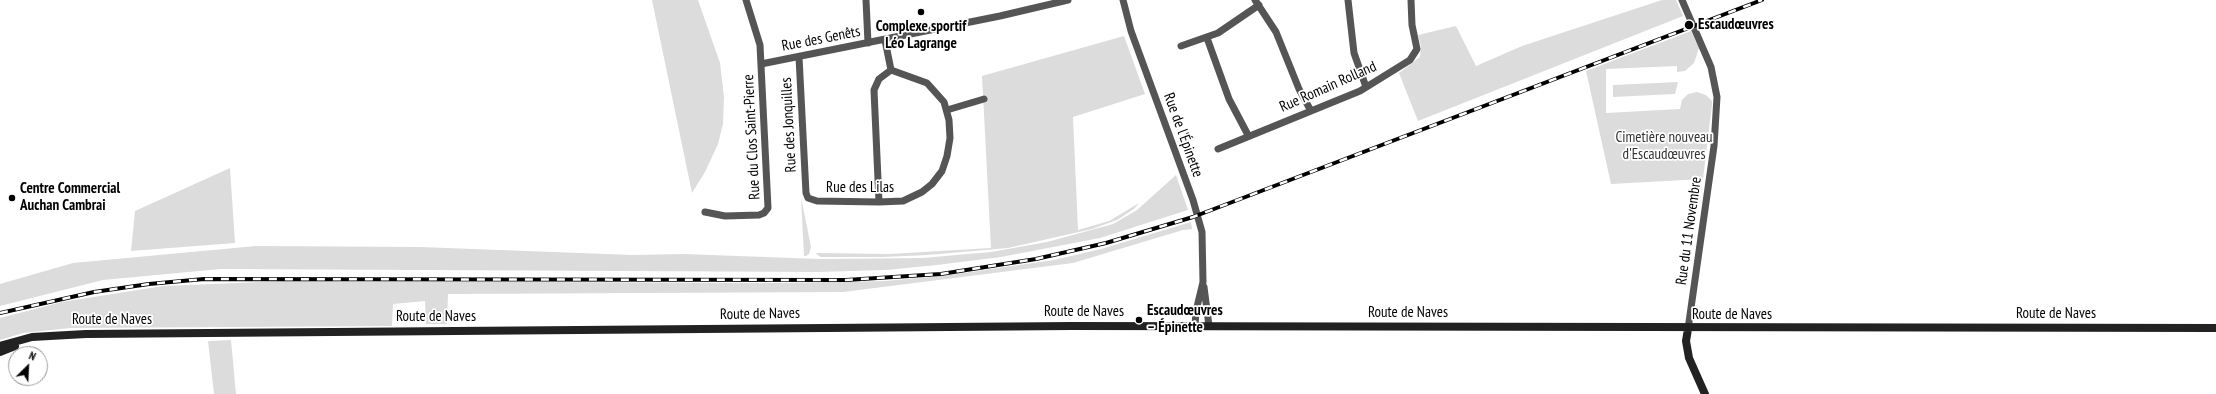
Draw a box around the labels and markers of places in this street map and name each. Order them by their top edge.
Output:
marker: Complexe sportif Léo Lagrange [916,7,926,17]
place label: Escaudœuvres [1698,16,1774,34]
place label: Complexe sportif Léo Lagrange [876,18,966,53]
marker: Escaudœuvres [1683,19,1695,31]
place label: Centre Commercial Auchan Cambrai [20,180,120,215]
marker: Centre Commercial Auchan Cambrai [7,193,17,203]
place label: Escaudœuvres – Épinette [1147,302,1223,337]
marker: Escaudœuvres – Épinette [1134,315,1144,325]

